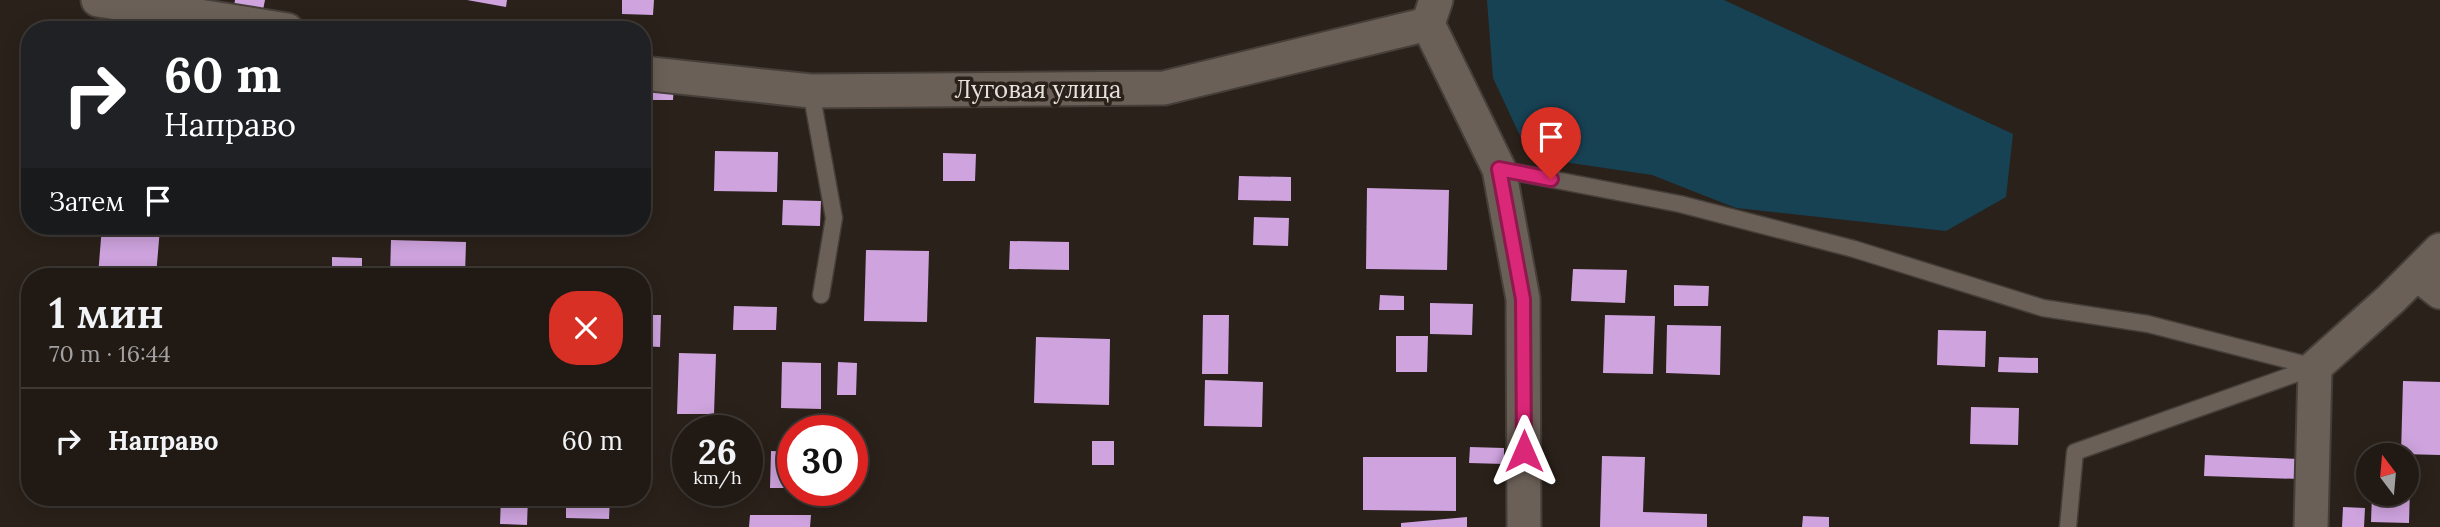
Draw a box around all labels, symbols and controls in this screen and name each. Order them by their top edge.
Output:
text: 60 m [164,43,281,105]
icon: right [49,49,140,140]
street label: Луговая улица [955,74,1121,105]
text: Направо [164,104,296,145]
pin [1521,107,1581,179]
icon: arrive [1532,118,1570,156]
icon: arrive [139,182,177,220]
text: Затем [49,185,125,218]
text: 1 мин [49,286,164,340]
button: close [549,291,623,365]
text: 70 m · 16:44 [49,339,171,368]
position arrow [1487,414,1561,488]
speed limit sign: 30 [777,415,868,506]
icon: right [49,422,87,460]
text: Направо [108,424,219,457]
text: 60 m [562,424,623,457]
text: 26 [698,429,737,474]
north arrow [2356,443,2418,506]
map controls [2356,443,2419,506]
text: km/h [693,466,742,489]

